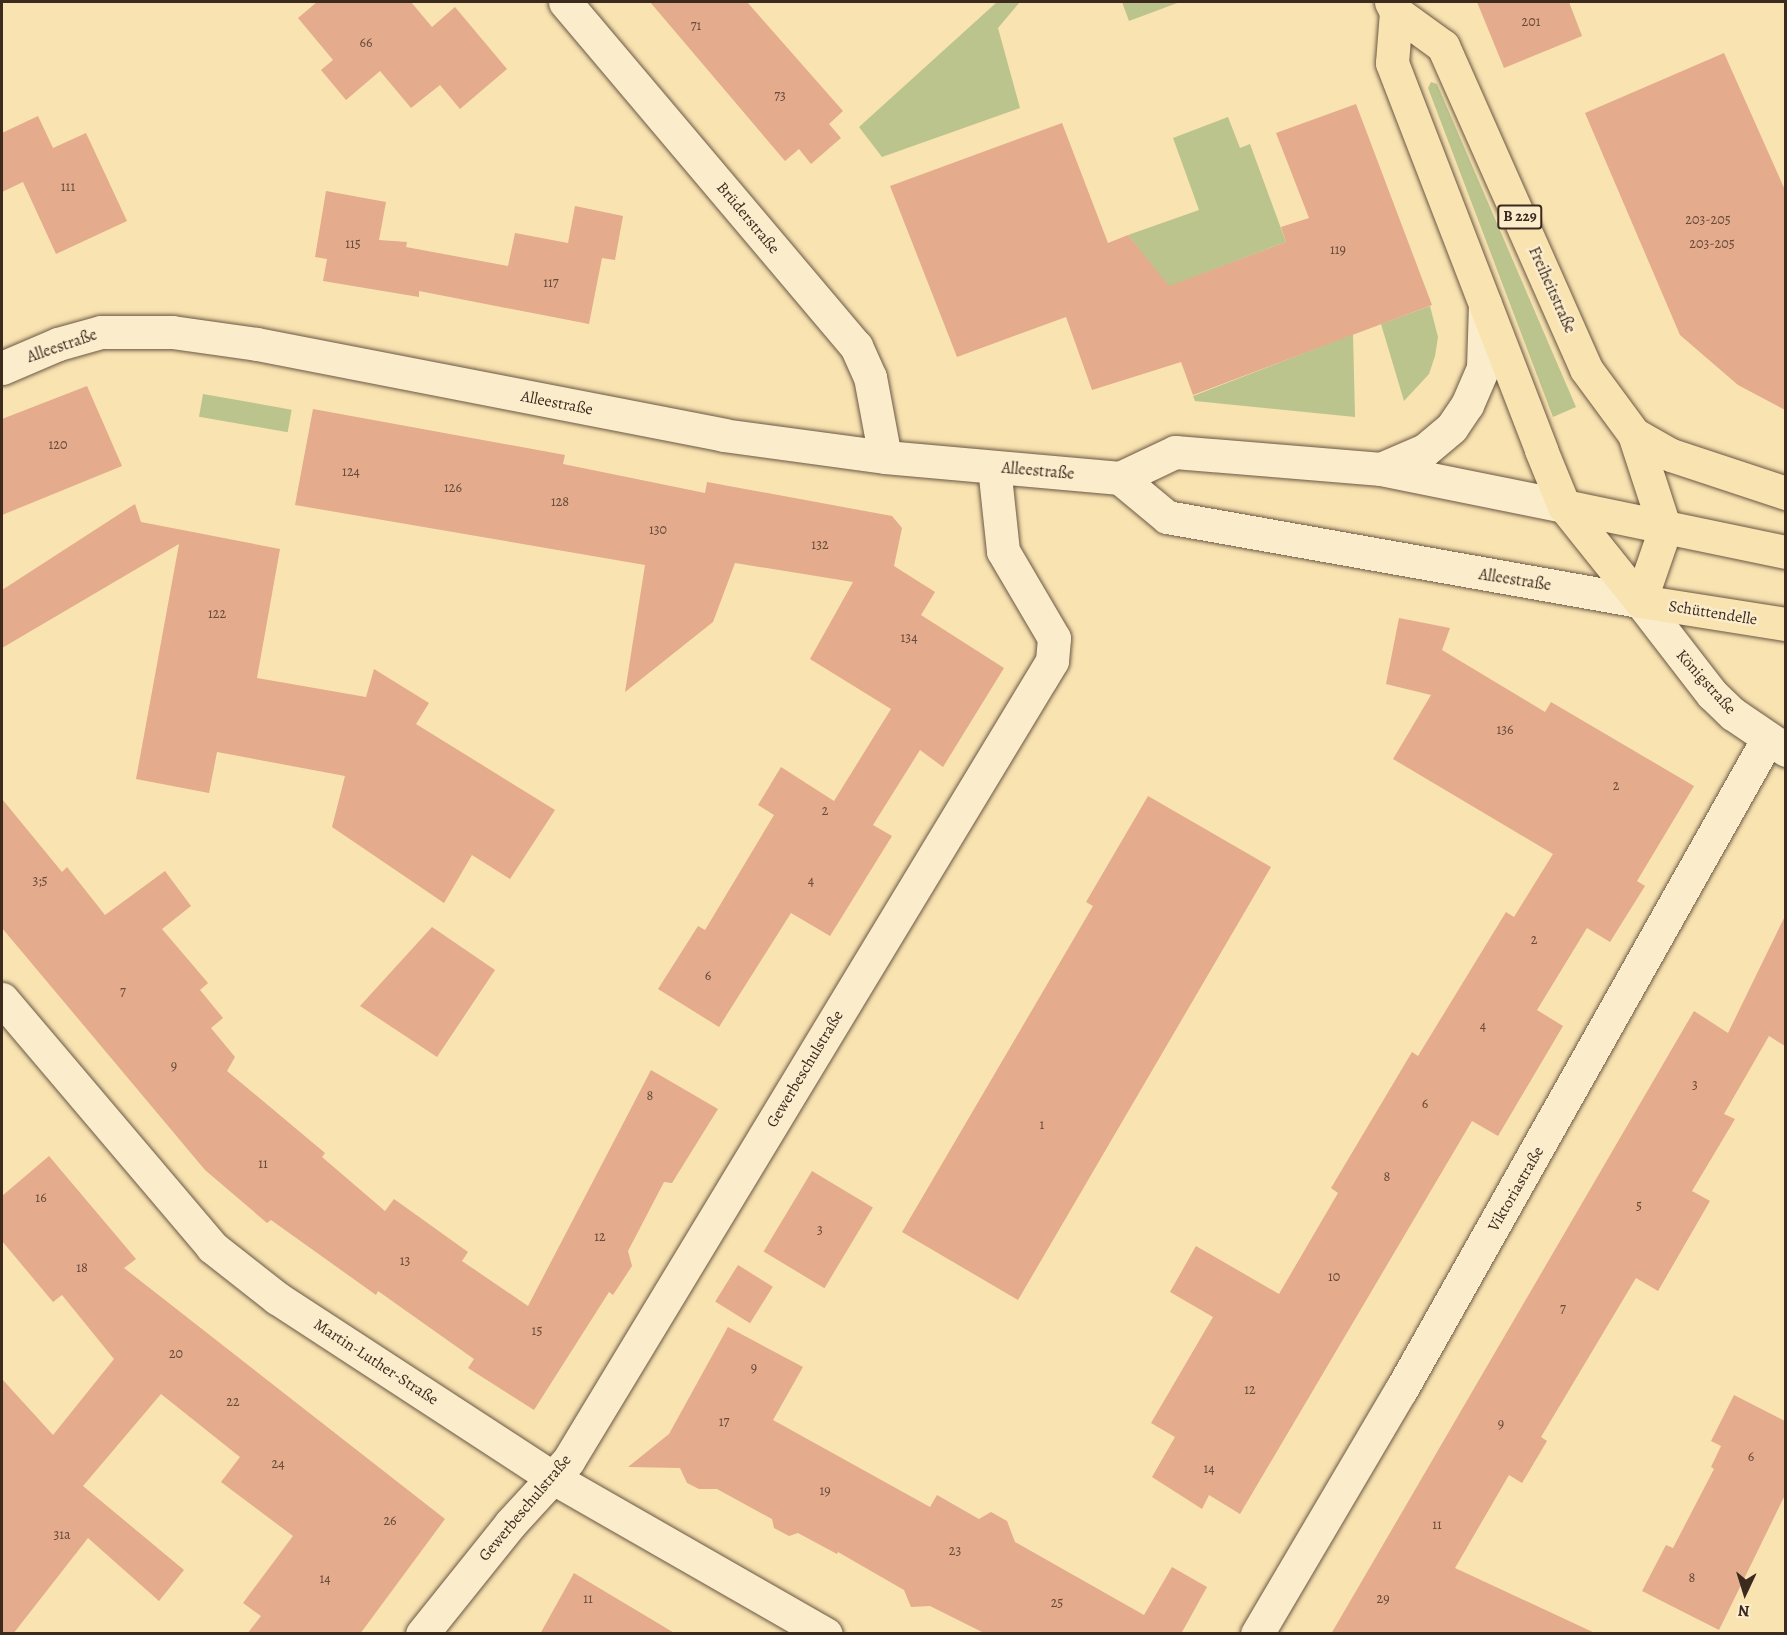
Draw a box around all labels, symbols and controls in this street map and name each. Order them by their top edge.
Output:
house number: 201 [1522,14,1540,30]
house number: 71 [691,18,701,34]
house number: 66 [360,35,372,51]
house number: 73 [774,88,786,104]
street label: Brüderstraße [712,178,784,258]
house number: 111 [61,179,75,195]
road number: B 229 [1496,205,1544,229]
house number: 203-205 [1685,212,1731,228]
house number: 115 [345,236,361,252]
house number: 203-205 [1689,236,1735,252]
house number: 119 [1330,242,1346,258]
street label: Freiheitstraße [1524,244,1580,336]
house number: 117 [543,275,559,291]
street label: Alleestraße [24,325,100,367]
street label: Alleestraße [519,387,595,419]
house number: 120 [49,437,67,453]
street label: Alleestraße [1001,458,1075,484]
house number: 124 [342,464,360,480]
house number: 126 [444,480,462,496]
house number: 128 [551,494,569,510]
house number: 130 [649,522,667,538]
house number: 132 [811,537,829,553]
street label: Alleestraße [1477,565,1553,595]
street label: Schüttendelle [1667,597,1759,629]
house number: 122 [208,606,226,622]
house number: 134 [901,630,917,646]
street label: Königstraße [1672,646,1740,718]
house number: 136 [1496,722,1514,738]
house number: 2 [1613,778,1619,794]
house number: 2 [822,803,828,819]
house number: 3;5 [32,873,48,889]
house number: 4 [808,873,814,889]
house number: 2 [1531,932,1537,948]
house number: 6 [705,968,711,984]
house number: 7 [120,984,126,1000]
street label: Gewerbeschulstraße [762,1007,848,1131]
house number: 4 [1480,1018,1486,1034]
house number: 9 [171,1058,177,1074]
house number: 3 [1692,1077,1698,1093]
house number: 8 [647,1088,653,1104]
house number: 6 [1422,1096,1428,1112]
house number: 1 [1040,1117,1044,1133]
street label: Viktoriastraße [1484,1143,1548,1235]
house number: 11 [258,1156,268,1172]
house number: 8 [1384,1169,1390,1185]
house number: 16 [35,1190,47,1206]
house number: 5 [1636,1198,1642,1214]
house number: 3 [817,1222,823,1238]
house number: 12 [594,1229,606,1245]
house number: 13 [400,1253,410,1269]
house number: 18 [76,1260,88,1276]
house number: 10 [1328,1269,1340,1285]
house number: 7 [1560,1301,1566,1317]
street label: Martin-Luther-Straße [310,1315,442,1409]
house number: 15 [532,1323,542,1339]
house number: 20 [169,1346,183,1362]
house number: 9 [751,1360,757,1376]
house number: 12 [1244,1382,1256,1398]
house number: 22 [226,1394,240,1410]
house number: 17 [719,1414,729,1430]
house number: 9 [1498,1416,1504,1432]
house number: 6 [1748,1449,1754,1465]
street label: Gewerbeschulstraße [475,1451,575,1565]
house number: 24 [272,1456,284,1472]
house number: 14 [1203,1461,1215,1477]
house number: 19 [819,1483,831,1499]
house number: 26 [383,1513,397,1529]
house number: 11 [1432,1517,1442,1533]
house number: 31a [53,1527,71,1543]
house number: 23 [949,1543,961,1559]
north arrow [1715,1563,1775,1623]
house number: 8 [1689,1570,1695,1586]
house number: 14 [319,1571,331,1587]
house number: 11 [583,1591,593,1607]
house number: 29 [1376,1591,1390,1607]
house number: 25 [1051,1595,1063,1611]
text: N [1737,1600,1750,1622]

